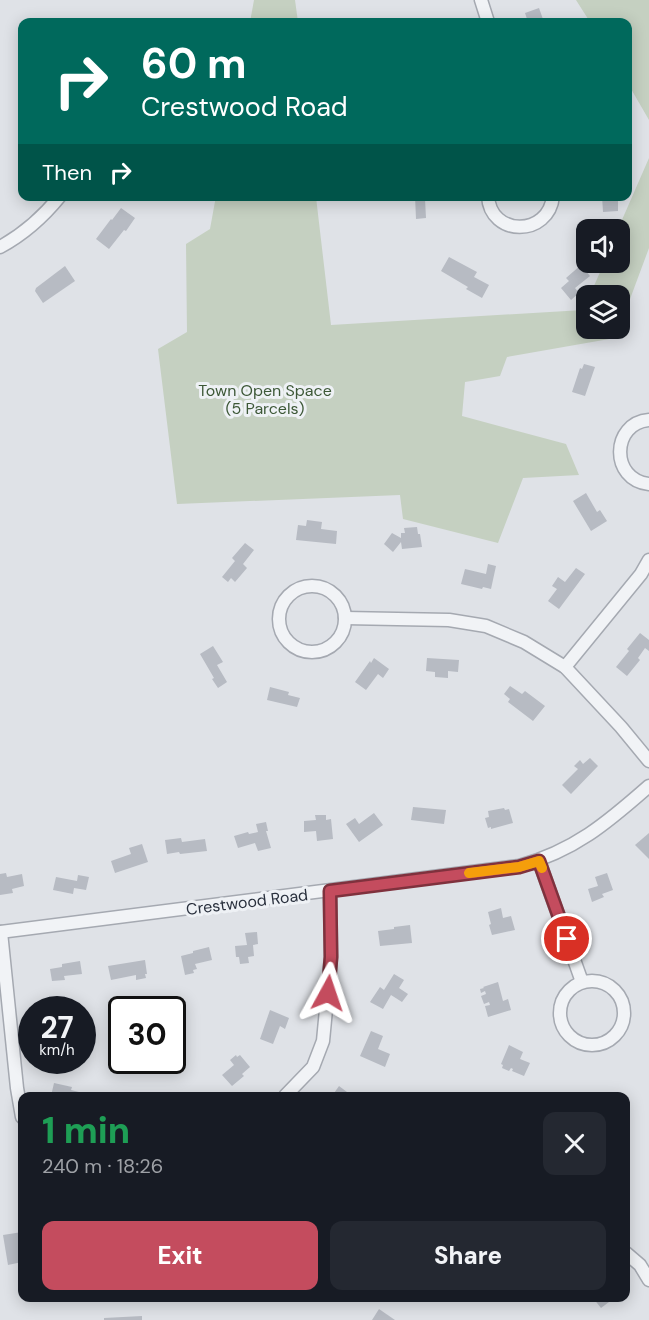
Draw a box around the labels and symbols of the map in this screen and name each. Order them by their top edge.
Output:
park label: Town Open Space (5 Parcels) [198,380,332,419]
street label: Crestwood Road [185,884,309,920]
pin [541,913,592,964]
position arrow [296,961,360,1025]
speed limit sign: 30 [108,996,186,1074]

